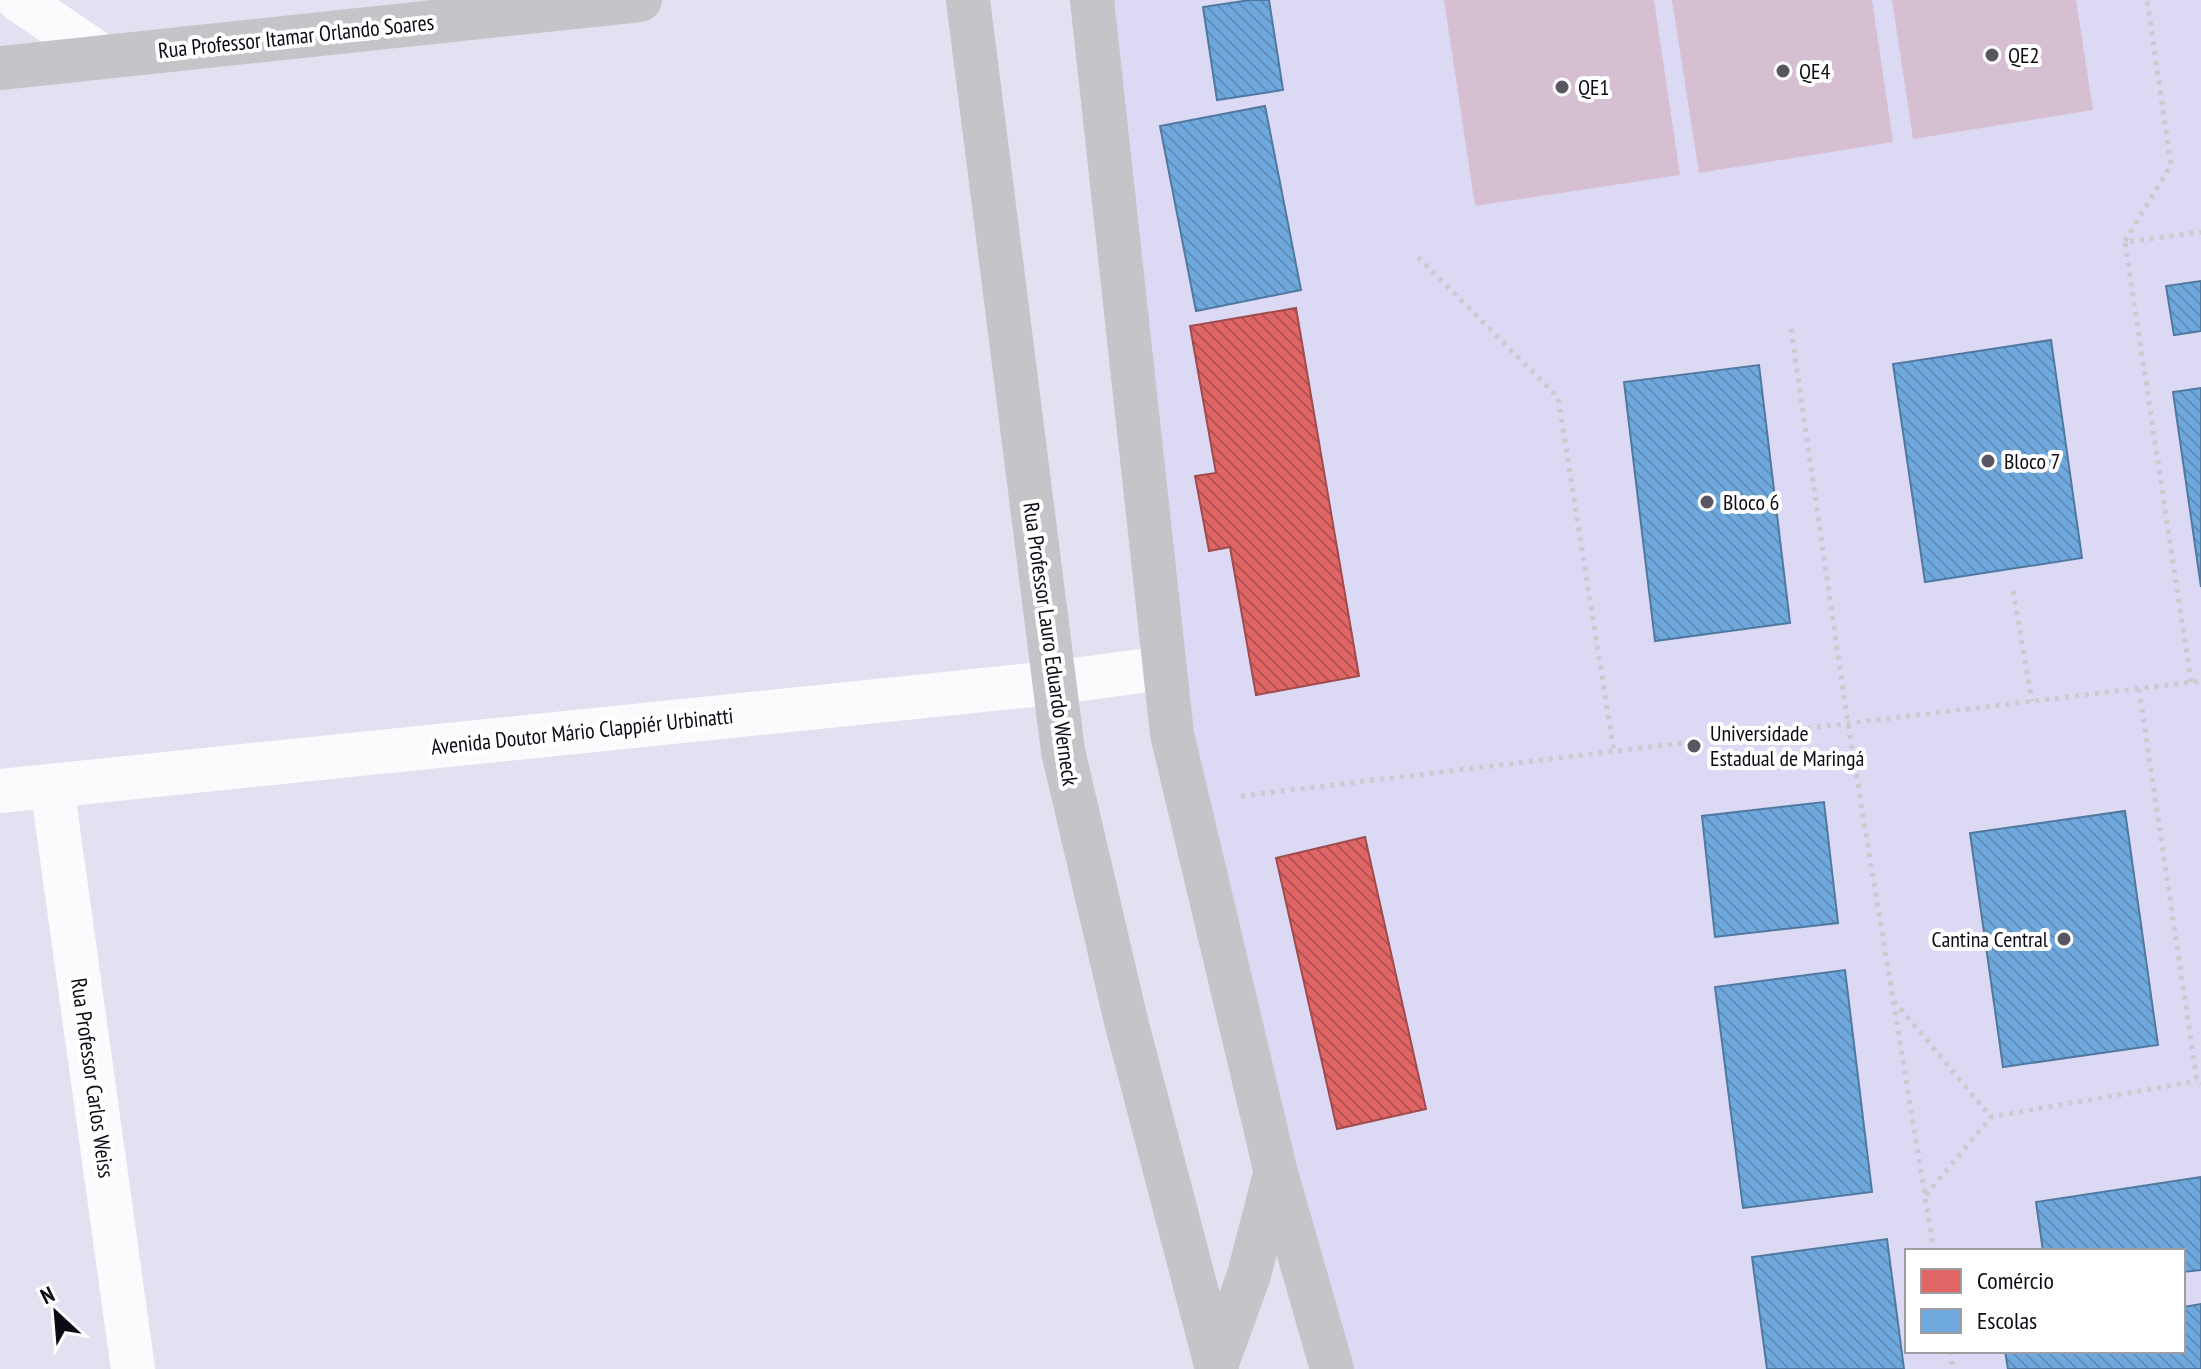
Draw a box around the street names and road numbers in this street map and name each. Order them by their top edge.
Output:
street label: Rua Professor Itamar Orlando Soares [157,8,435,64]
street label: Rua Professor Lauro Eduardo Werneck [1017,500,1085,788]
street label: Avenida Doutor Mário Clappiér Urbinatti [429,701,735,761]
street label: Rua Professor Carlos Weiss [65,976,121,1180]

